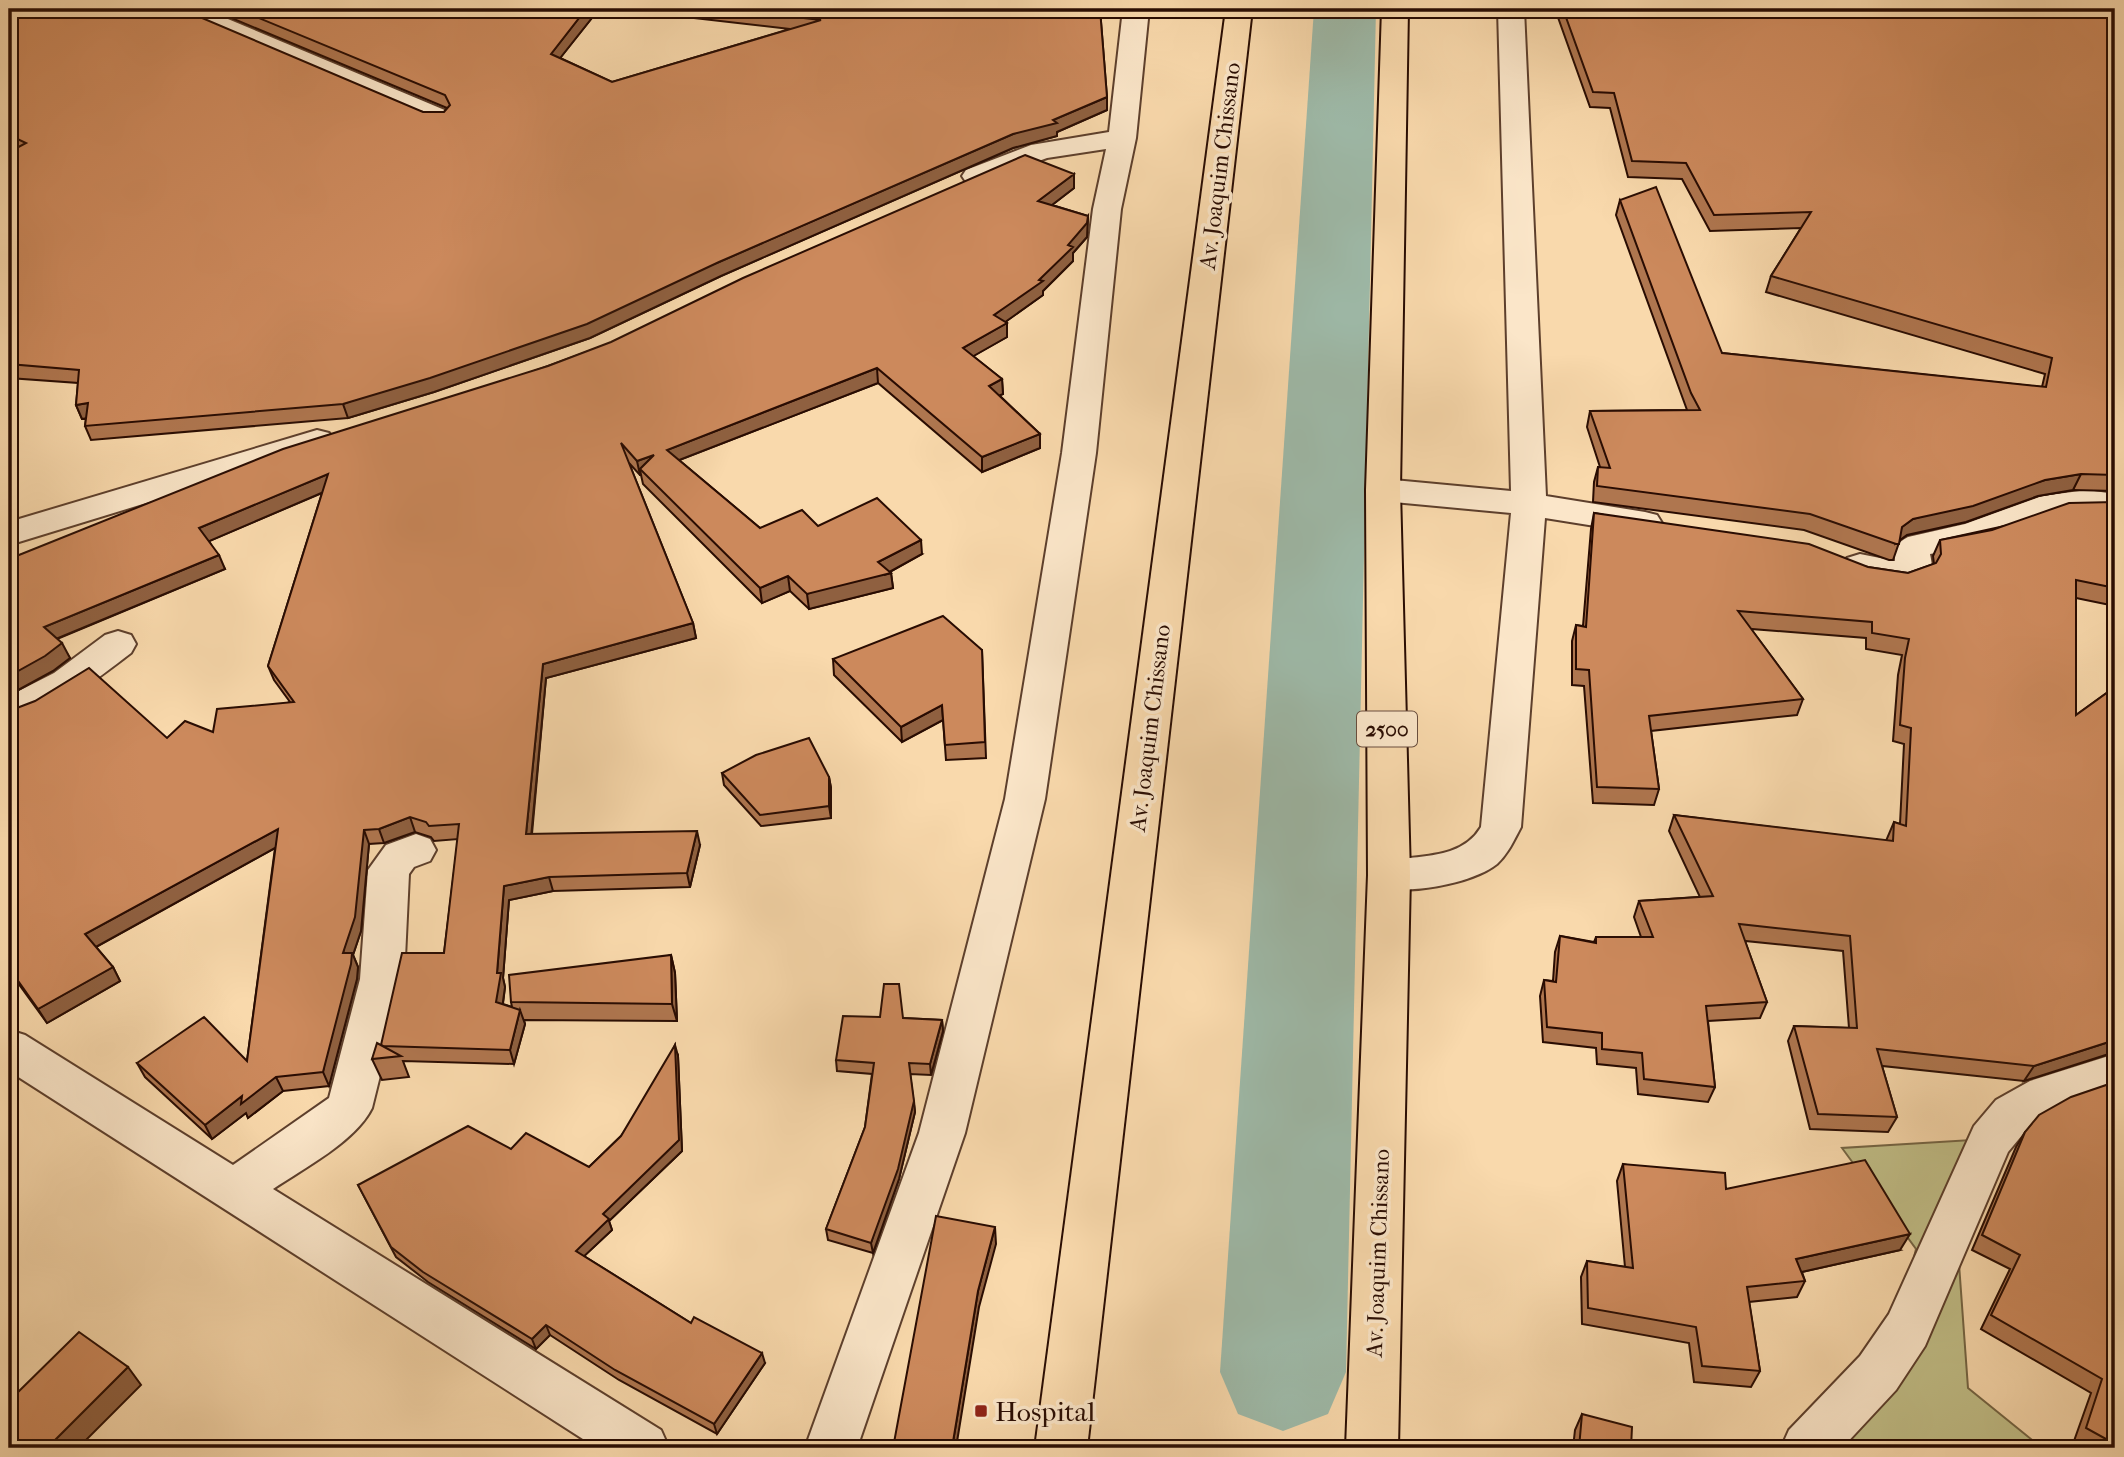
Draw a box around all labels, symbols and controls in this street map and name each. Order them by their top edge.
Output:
street label: Av. Joaquim Chissano [1194,61,1246,272]
street label: Av. Joaquim Chissano [1124,623,1176,834]
road number: 2500 [1357,712,1417,746]
street label: Av. Joaquim Chissano [1361,1148,1395,1359]
place label: Hospital [995,1395,1095,1428]
marker: Hospital [973,1403,989,1419]

